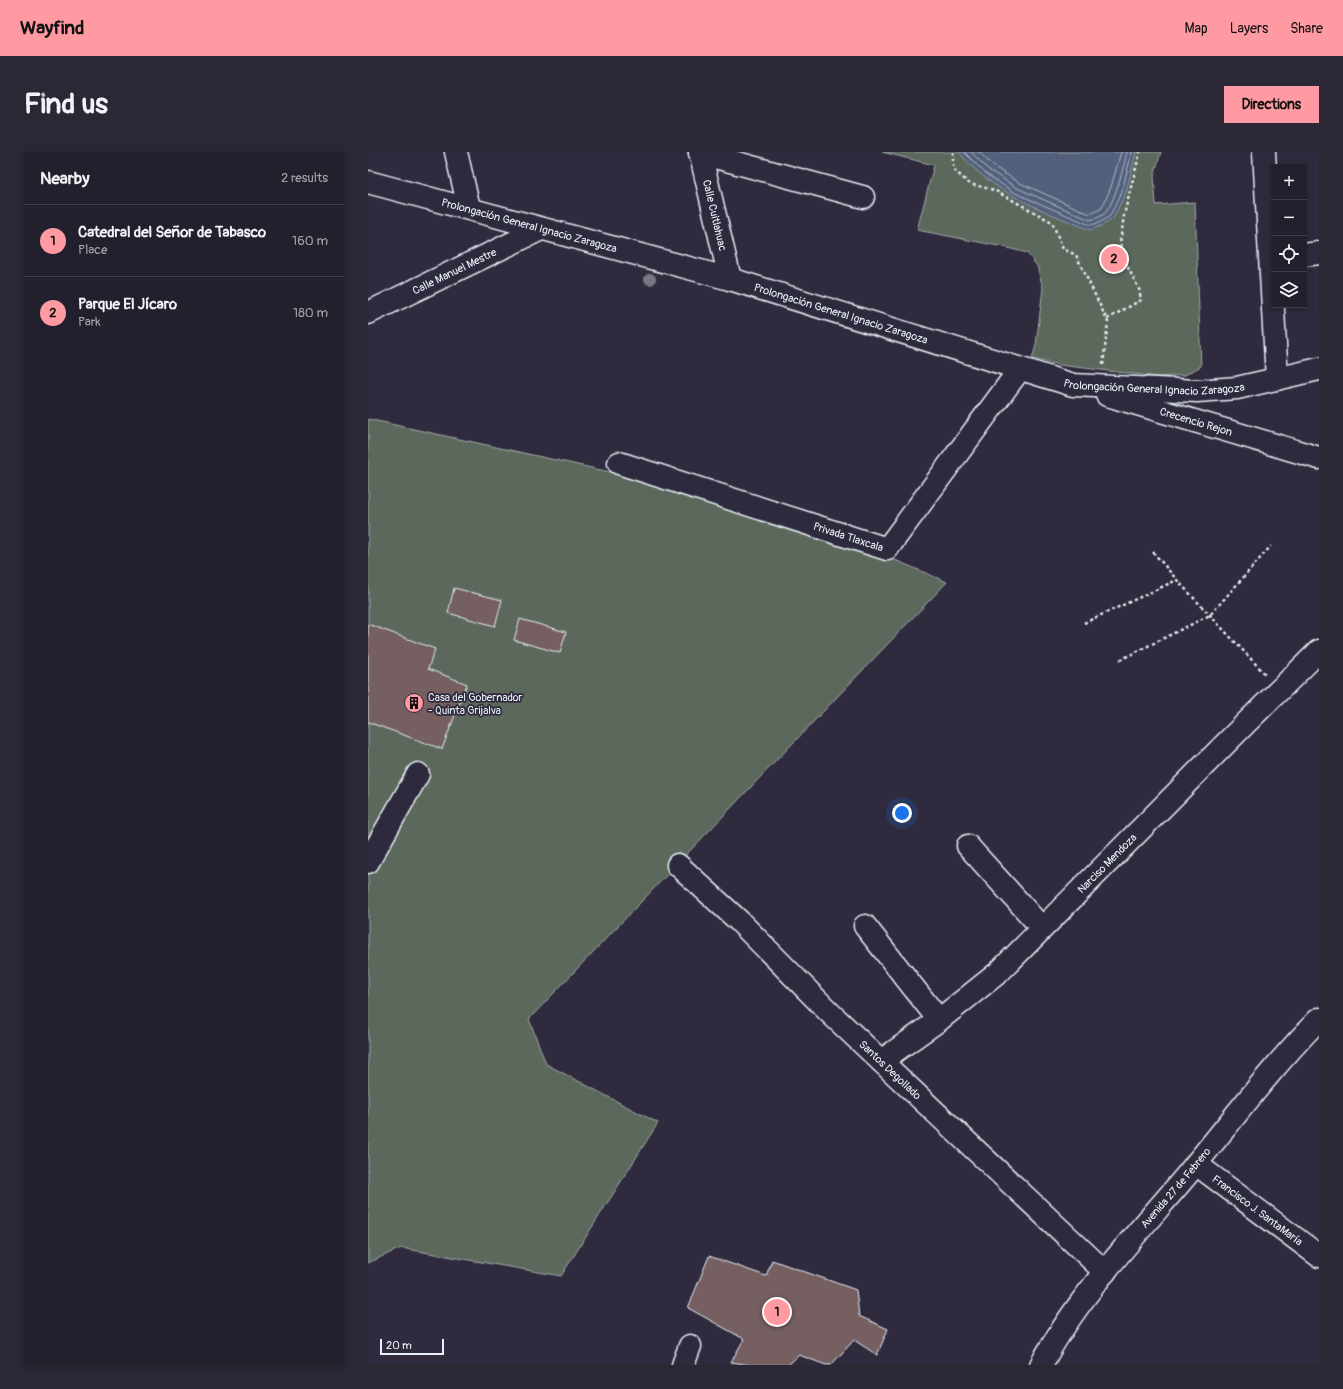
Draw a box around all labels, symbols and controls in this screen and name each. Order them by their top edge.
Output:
text: Wayfind [20,16,84,40]
text: Map [1185,20,1208,37]
text: Layers [1230,20,1268,37]
text: Share [1290,20,1323,37]
button: Directions [1224,86,1319,123]
text: Find us [24,87,108,122]
map controls [1271,164,1307,308]
button: + [1271,164,1307,200]
text: Nearby [40,168,89,189]
text: 2 results [281,170,328,186]
street label: Calle Cuitlahuac [700,178,730,253]
street label: Prolongación General Ignacio Zaragoza [440,195,619,255]
button: − [1271,200,1307,236]
text: Catedral del Señor de Tabasco [78,223,266,242]
text: 1 [50,233,56,249]
text: 160 m [292,233,328,249]
button: locate [1271,236,1307,272]
text: Place [78,242,107,258]
pin: 2 [1101,244,1127,274]
street label: Calle Manuel Mestre [410,245,499,297]
button: layers [1271,272,1307,308]
street label: Prolongación General Ignacio Zaragoza [753,280,930,346]
text: Parque El Jícaro [78,295,177,314]
text: 2 [49,305,57,321]
text: 180 m [293,305,328,321]
text: Park [78,314,101,330]
street label: Prolongación General Ignacio Zaragoza [1062,376,1246,398]
street label: Crecencio Rejon [1158,405,1234,438]
street label: Privada Tlaxcala [812,519,885,554]
place label: Casa del Gobernador - Quinta Grijalva [428,691,523,717]
building icon: Casa del Gobernador - Quinta Grijalva [403,692,425,714]
your location [892,803,912,823]
street label: Narciso Mendoza [1075,831,1139,896]
street label: Santos Degollado [857,1038,924,1102]
street label: Avenida 27 de Febrero [1138,1145,1213,1231]
street label: Francisco J. SantaMaría [1210,1172,1305,1248]
pin: 1 [764,1297,790,1327]
scale bar [380,1337,444,1356]
text: 20 m [386,1339,412,1352]

